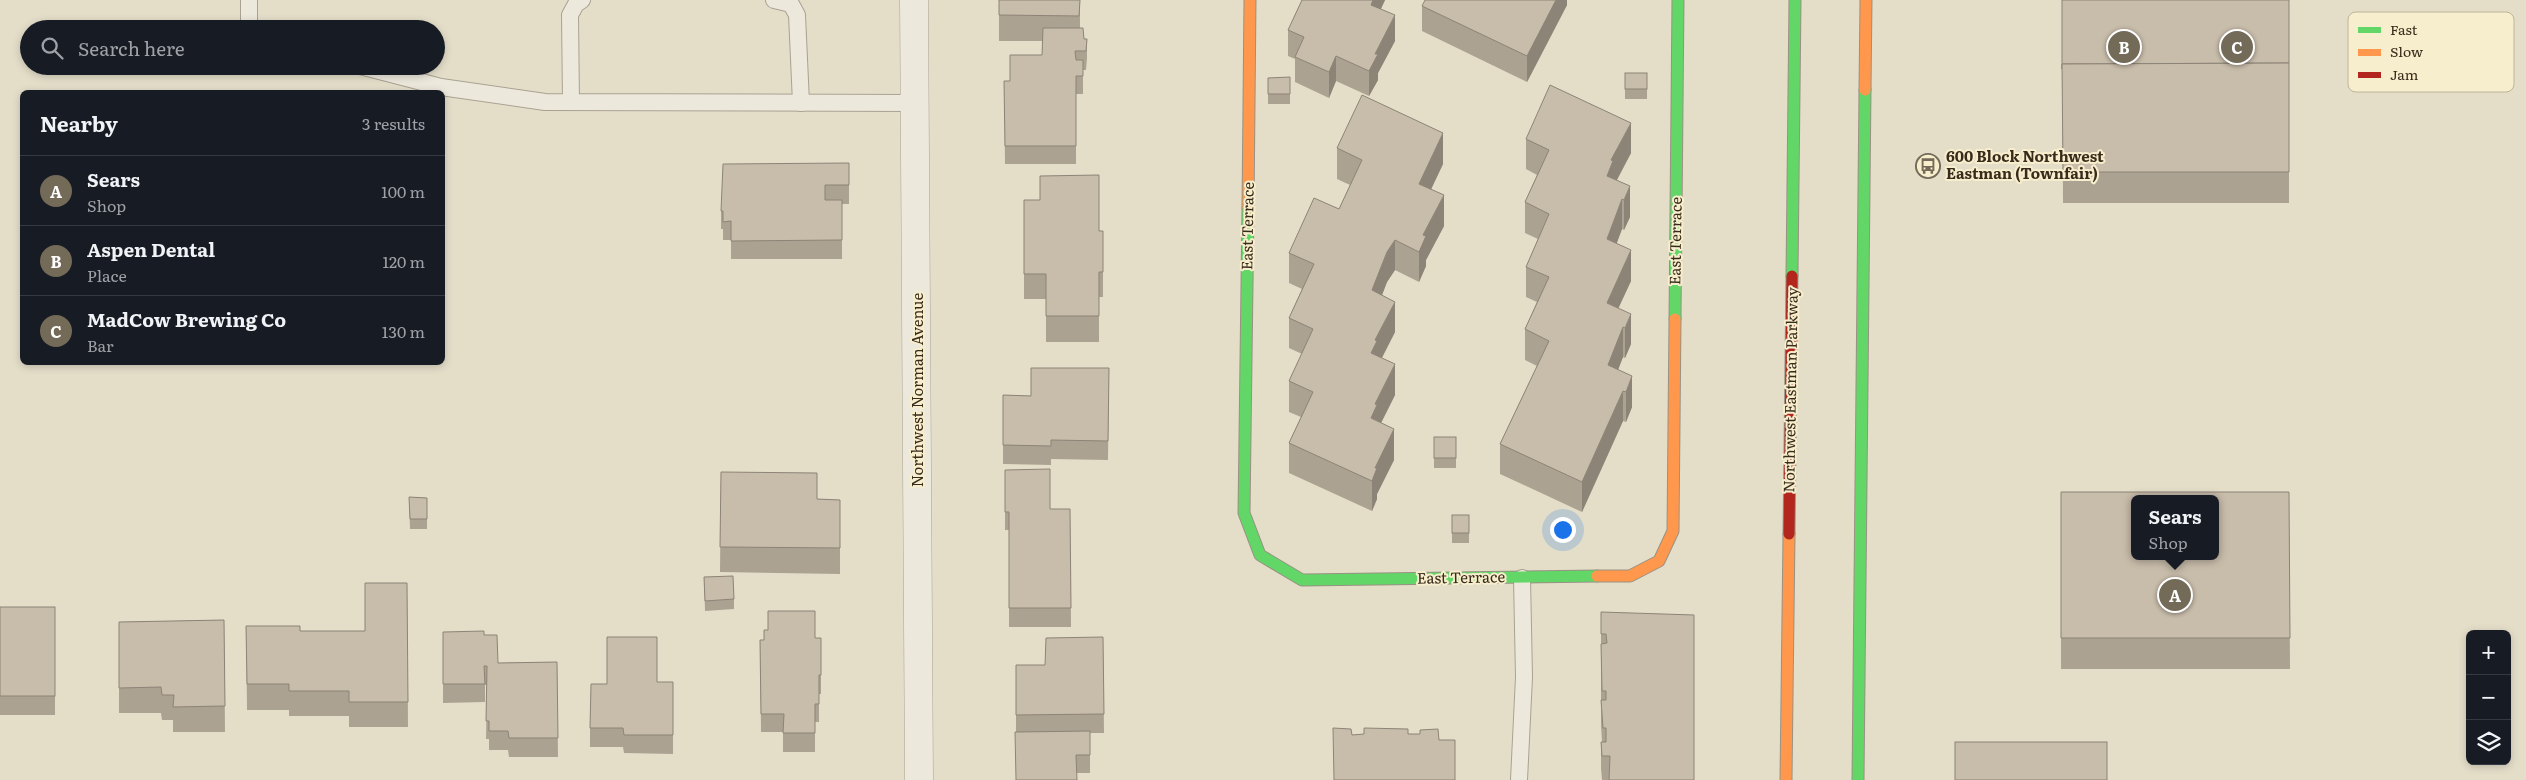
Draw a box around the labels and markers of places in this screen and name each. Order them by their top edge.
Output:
pin: B [2108,28,2140,66]
pin: C [2221,28,2253,66]
place label: 600 Block Northwest Eastman (Townfair) [1946,144,2104,184]
bus stop icon: 600 Block Northwest Eastman (Townfair) [1915,153,1941,179]
pin: A [2159,576,2191,614]

